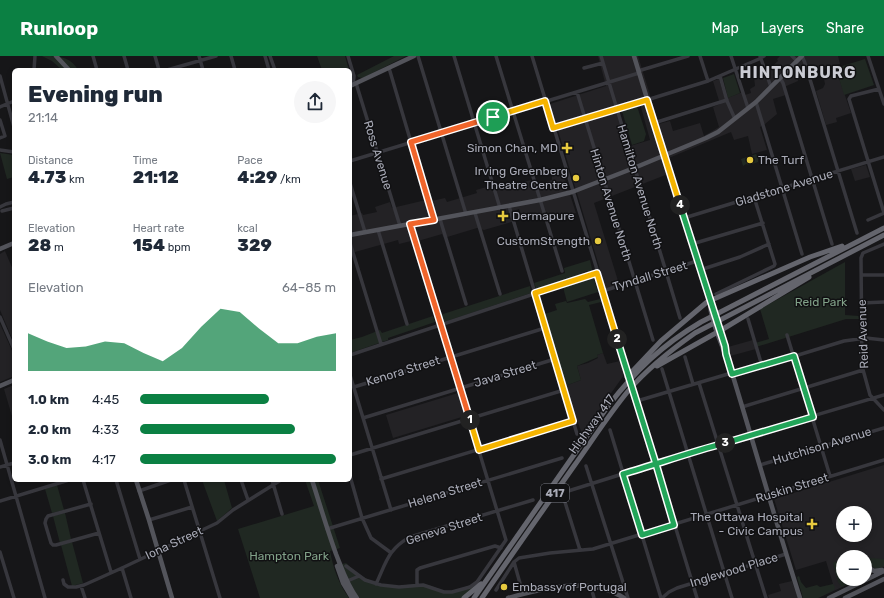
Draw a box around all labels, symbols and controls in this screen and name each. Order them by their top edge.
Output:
text: Runloop [20,17,98,40]
text: Map [712,20,739,37]
text: Layers [761,20,804,37]
text: Share [826,20,864,37]
district label: HINTONBURG [740,63,856,82]
text: Evening run [28,81,163,108]
button: share [294,81,336,123]
pin [476,100,510,134]
icon: arrive [482,106,504,128]
text: 21:14 [28,110,58,125]
street label: Ross Avenue [361,119,395,192]
street label: Hamilton Avenue North [614,123,666,251]
place label: Simon Chan, MD [467,141,558,155]
marker: Simon Chan, MD [561,142,573,154]
street label: Hinton Avenue North [587,147,635,263]
place label: The Turf [758,153,804,167]
text: Distance [28,154,73,167]
text: Time [133,154,158,167]
text: Pace [237,154,263,167]
marker: The Turf [745,155,755,165]
place label: Irving Greenberg Theatre Centre [474,164,568,192]
street label: Gladstone Avenue [734,166,835,209]
text: 4.73 [28,167,66,187]
text: 21:12 [133,167,179,187]
text: 4:29 [237,167,277,187]
text: km [66,173,85,186]
text: /km [277,173,301,186]
marker: Irving Greenberg Theatre Centre [571,173,581,183]
pin: 4 [670,195,690,215]
text: 4 [676,198,684,211]
place label: Dermapure [512,209,575,223]
marker: Dermapure [497,210,509,222]
text: Elevation [28,222,75,235]
text: Heart rate [133,222,185,235]
text: kcal [237,222,258,235]
place label: CustomStrength [497,234,590,248]
text: 28 [28,235,51,255]
text: 154 [133,235,165,255]
text: 329 [237,235,272,255]
marker: CustomStrength [593,236,603,246]
text: m [51,241,64,254]
text: bpm [165,241,191,254]
street label: Tyndall Street [611,258,689,294]
text: Elevation [28,280,84,295]
text: 64–85 m [282,280,336,295]
park label: Reid Park [795,295,848,309]
street label: Reid Avenue [855,299,871,369]
pin: 2 [607,329,627,349]
text: 2 [613,332,621,345]
street label: Kenora Street [364,353,442,389]
street label: Java Street [472,358,538,390]
text: 1.0 km [28,392,69,407]
text: 4:45 [92,392,119,407]
street label: Highway 417 [566,392,618,456]
pin: 1 [460,410,480,430]
text: 1 [467,413,473,426]
text: 2.0 km [28,422,71,437]
text: 4:33 [92,422,119,437]
street label: Hutchison Avenue [771,424,873,468]
pin: 3 [715,433,735,453]
text: 3 [721,436,729,449]
text: 3.0 km [28,452,71,467]
text: 4:17 [92,452,116,467]
street label: Ruskin Street [754,470,830,506]
street label: Helena Street [406,475,484,511]
road number: 417 [541,484,569,502]
map controls [836,506,872,586]
button: + [836,506,872,542]
street label: Geneva Street [404,510,484,548]
place label: The Ottawa Hospital - Civic Campus [690,510,803,538]
marker: The Ottawa Hospital - Civic Campus [806,518,818,530]
street label: Iona Street [143,523,205,562]
park label: Hampton Park [249,549,330,563]
street label: Inglewood Place [688,550,780,590]
button: − [836,550,872,586]
place label: Embassy of Portugal [512,580,627,594]
marker: Embassy of Portugal [499,582,509,592]

